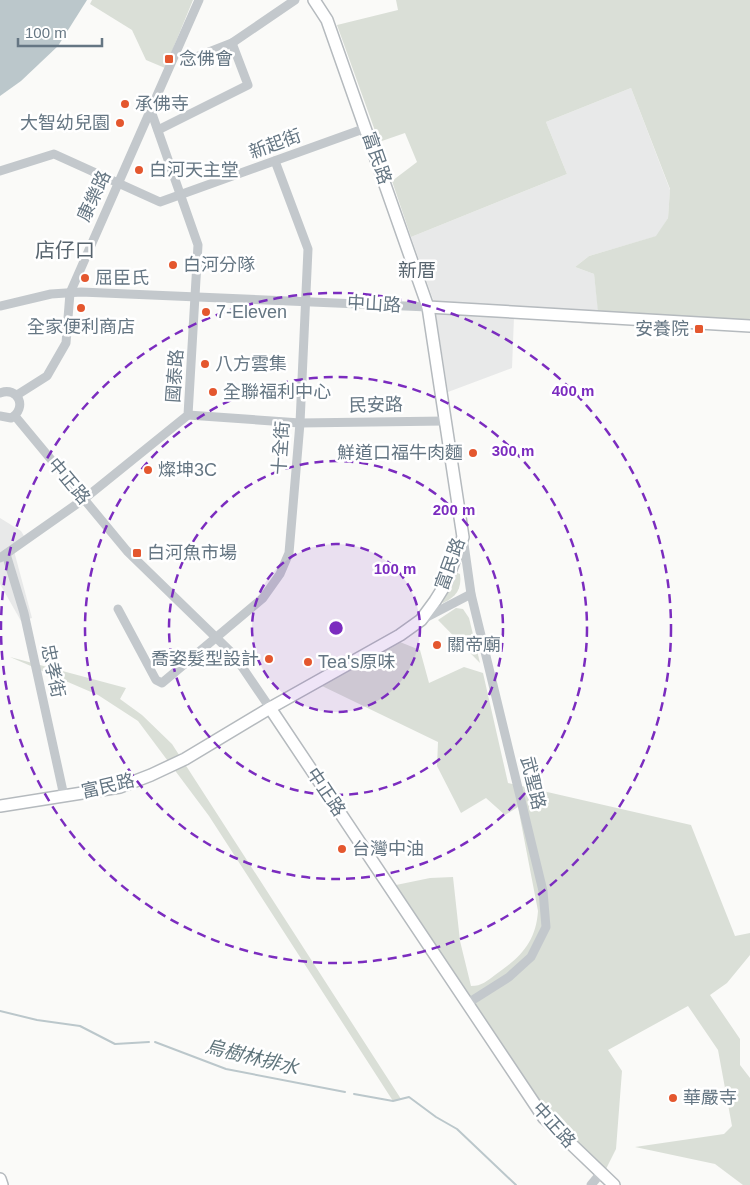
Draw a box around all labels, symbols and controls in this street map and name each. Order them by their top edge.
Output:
scale bar [18,15,101,47]
text: 100 m [25,24,67,41]
place label: 念佛會 [179,49,233,69]
marker: 念佛會 [163,53,175,65]
place label: 承佛寺 [135,94,189,114]
marker: 承佛寺 [119,98,131,110]
place label: 大智幼兒園 [20,113,110,133]
marker: 大智幼兒園 [114,117,126,129]
street label: 新起街 [246,125,304,163]
street label: 富民路 [359,129,395,187]
place label: 白河天主堂 [149,160,239,180]
marker: 白河天主堂 [133,164,145,176]
street label: 康樂路 [74,167,114,225]
district label: 店仔口 [35,239,95,261]
place label: 白河分隊 [183,255,255,275]
marker: 白河分隊 [167,259,179,271]
district label: 新厝 [398,260,436,281]
place label: 屈臣氏 [95,268,149,288]
marker: 屈臣氏 [79,272,91,284]
street label: 中山路 [347,293,401,315]
marker: 全家便利商店 [75,302,87,314]
place label: 7-Eleven [216,302,287,322]
marker: 7-Eleven [200,306,212,318]
place label: 全家便利商店 [27,317,135,337]
place label: 安養院 [635,319,689,339]
marker: 安養院 [693,323,705,335]
street label: 國泰路 [163,348,187,404]
place label: 八方雲集 [215,354,287,374]
marker: 八方雲集 [199,358,211,370]
place label: 全聯福利中心 [223,382,331,402]
text: 400 m [552,382,594,399]
marker: 全聯福利中心 [207,386,219,398]
street label: 民安路 [349,395,403,415]
street label: 十全街 [269,420,293,476]
text: 300 m [492,442,534,459]
place label: 鮮道口福牛肉麵 [337,443,463,463]
marker: 鮮道口福牛肉麵 [467,447,479,459]
street label: 中正路 [44,454,94,508]
place label: 燦坤3C [158,460,217,480]
marker: 燦坤3C [142,464,154,476]
text: 200 m [433,501,475,518]
street label: 富民路 [431,535,469,593]
place label: 白河魚市場 [147,543,237,563]
marker: 白河魚市場 [131,547,143,559]
text: 100 m [374,560,416,577]
centre of rings [327,619,345,637]
place label: 關帝廟 [447,635,501,655]
marker: 關帝廟 [431,639,443,651]
street label: 忠孝街 [38,643,68,699]
place label: 喬姿髮型設計 [151,649,259,669]
place label: Tea's原味 [318,652,395,672]
marker: 喬姿髮型設計 [263,653,275,665]
marker: Tea's原味 [302,656,314,668]
street label: 武聖路 [517,754,549,812]
street label: 中正路 [303,764,349,820]
street label: 富民路 [79,770,137,802]
place label: 台灣中油 [352,839,424,859]
marker: 台灣中油 [336,843,348,855]
water label: 烏樹林排水 [203,1035,302,1079]
place label: 華嚴寺 [683,1088,737,1108]
marker: 華嚴寺 [667,1092,679,1104]
street label: 中正路 [529,1098,579,1152]

